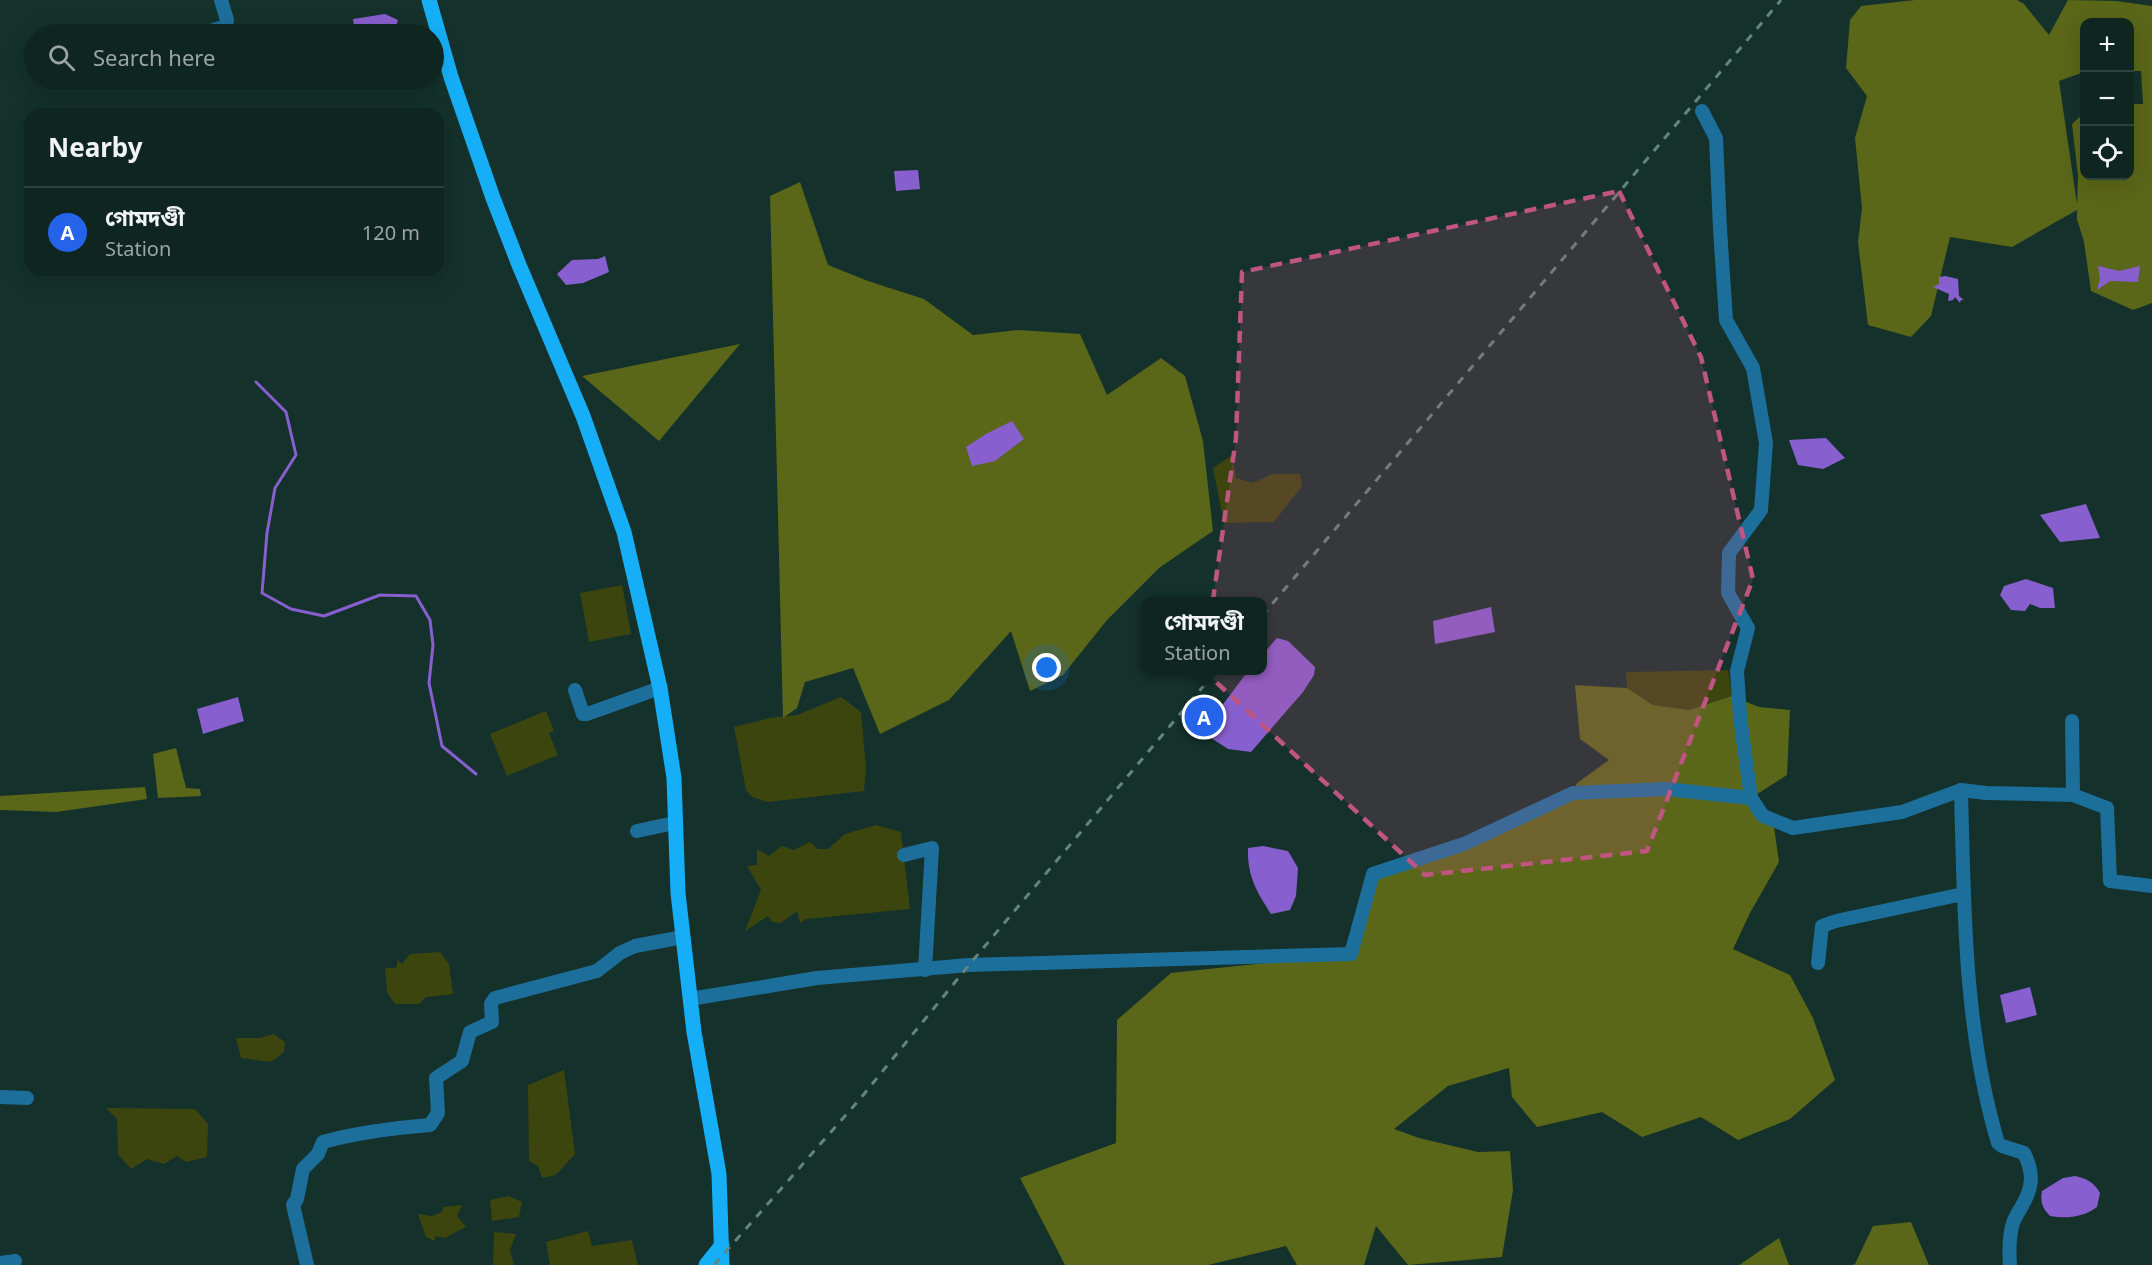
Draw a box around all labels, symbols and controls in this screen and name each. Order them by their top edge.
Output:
map controls [2080,18,2134,180]
button: + [2080,18,2134,72]
search box [24,24,444,90]
icon: search [45,41,78,74]
text: Search here [93,42,215,72]
button: − [2080,72,2134,126]
button: locate [2080,126,2134,180]
text: Nearby [48,129,143,165]
text: গোমদণ্ডী [105,202,184,232]
text: A [61,219,74,246]
text: 120 m [362,219,420,246]
text: Station [105,235,171,262]
popup [1141,597,1267,675]
text: গোমদণ্ডী [1164,606,1244,636]
text: Station [1164,639,1231,666]
your location [1032,653,1061,682]
pin: A [1184,694,1224,740]

